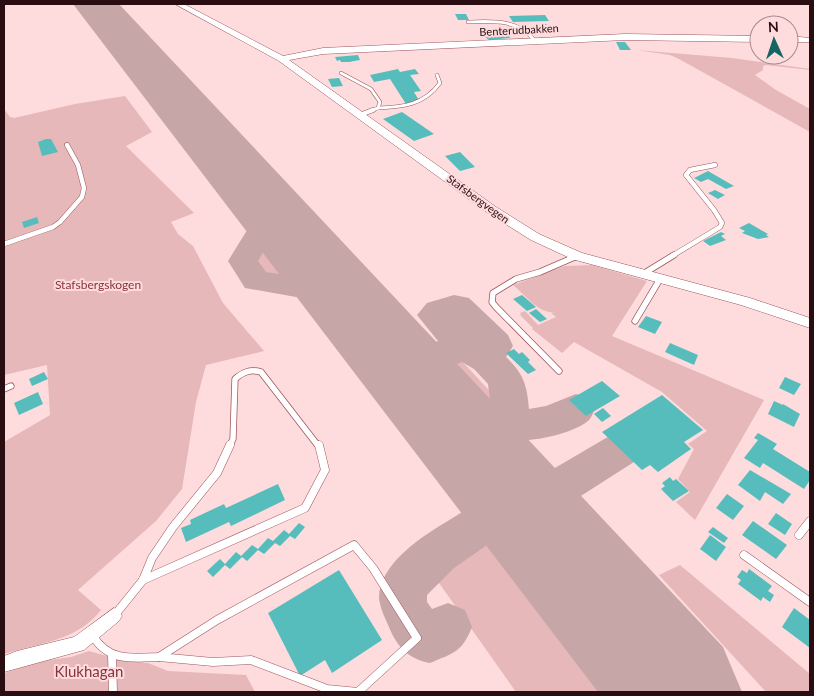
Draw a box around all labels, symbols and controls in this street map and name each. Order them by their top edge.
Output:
north arrow [749,15,799,65]
text: N [767,18,779,35]
street label: Benterudbakken [479,21,559,38]
street label: Stafsbergvegen [444,172,512,226]
park label: Stafsbergskogen [55,277,141,292]
park label: Klukhagan [55,662,123,680]

